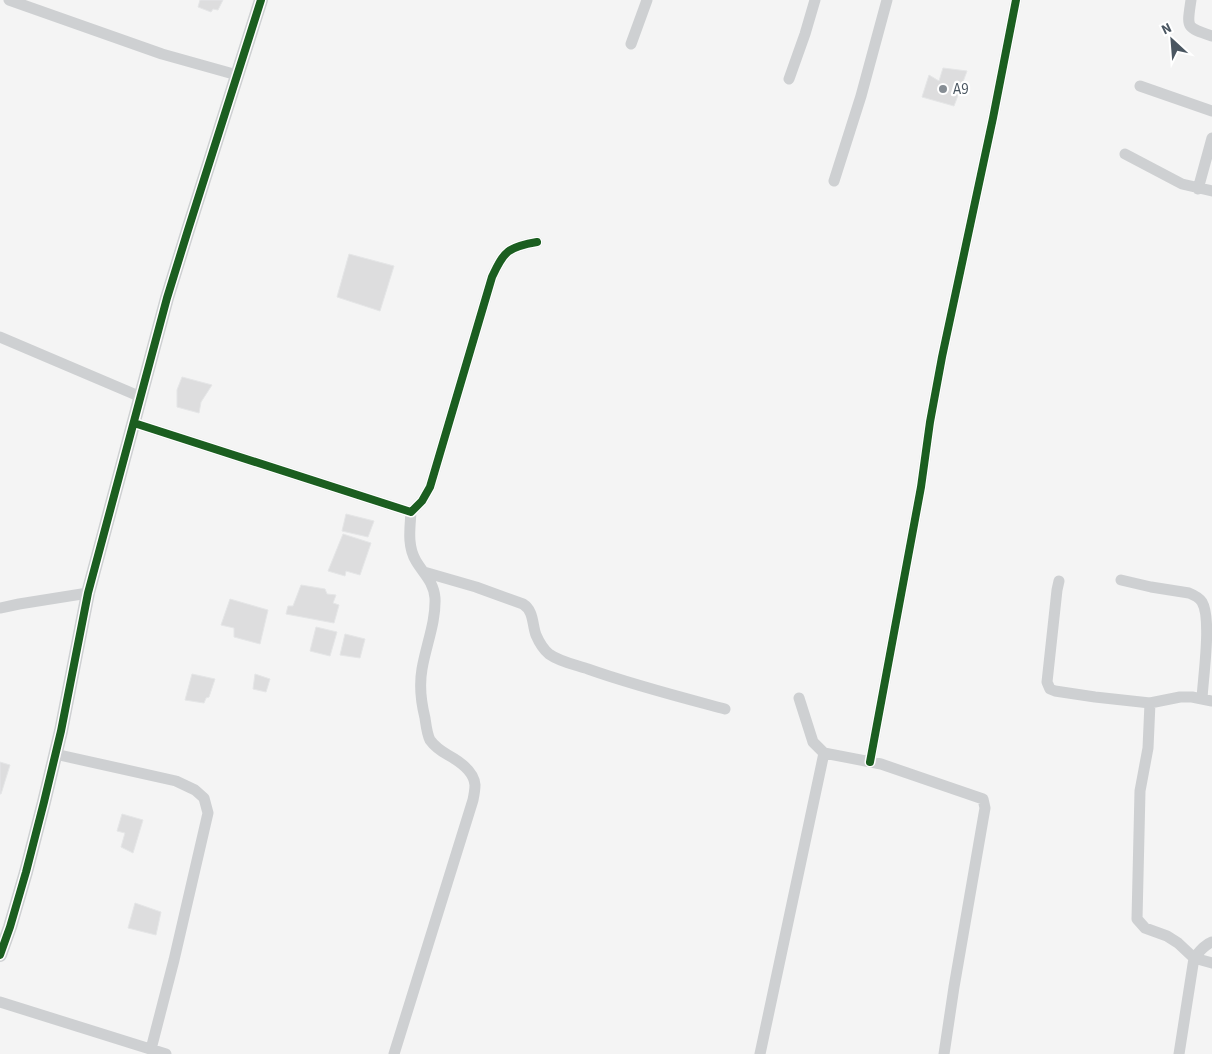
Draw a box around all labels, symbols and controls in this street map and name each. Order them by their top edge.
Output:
north arrow [1147,15,1197,65]
text: N [1158,18,1175,40]
place label: A9 [953,79,969,100]
marker: A9 [937,83,949,95]

